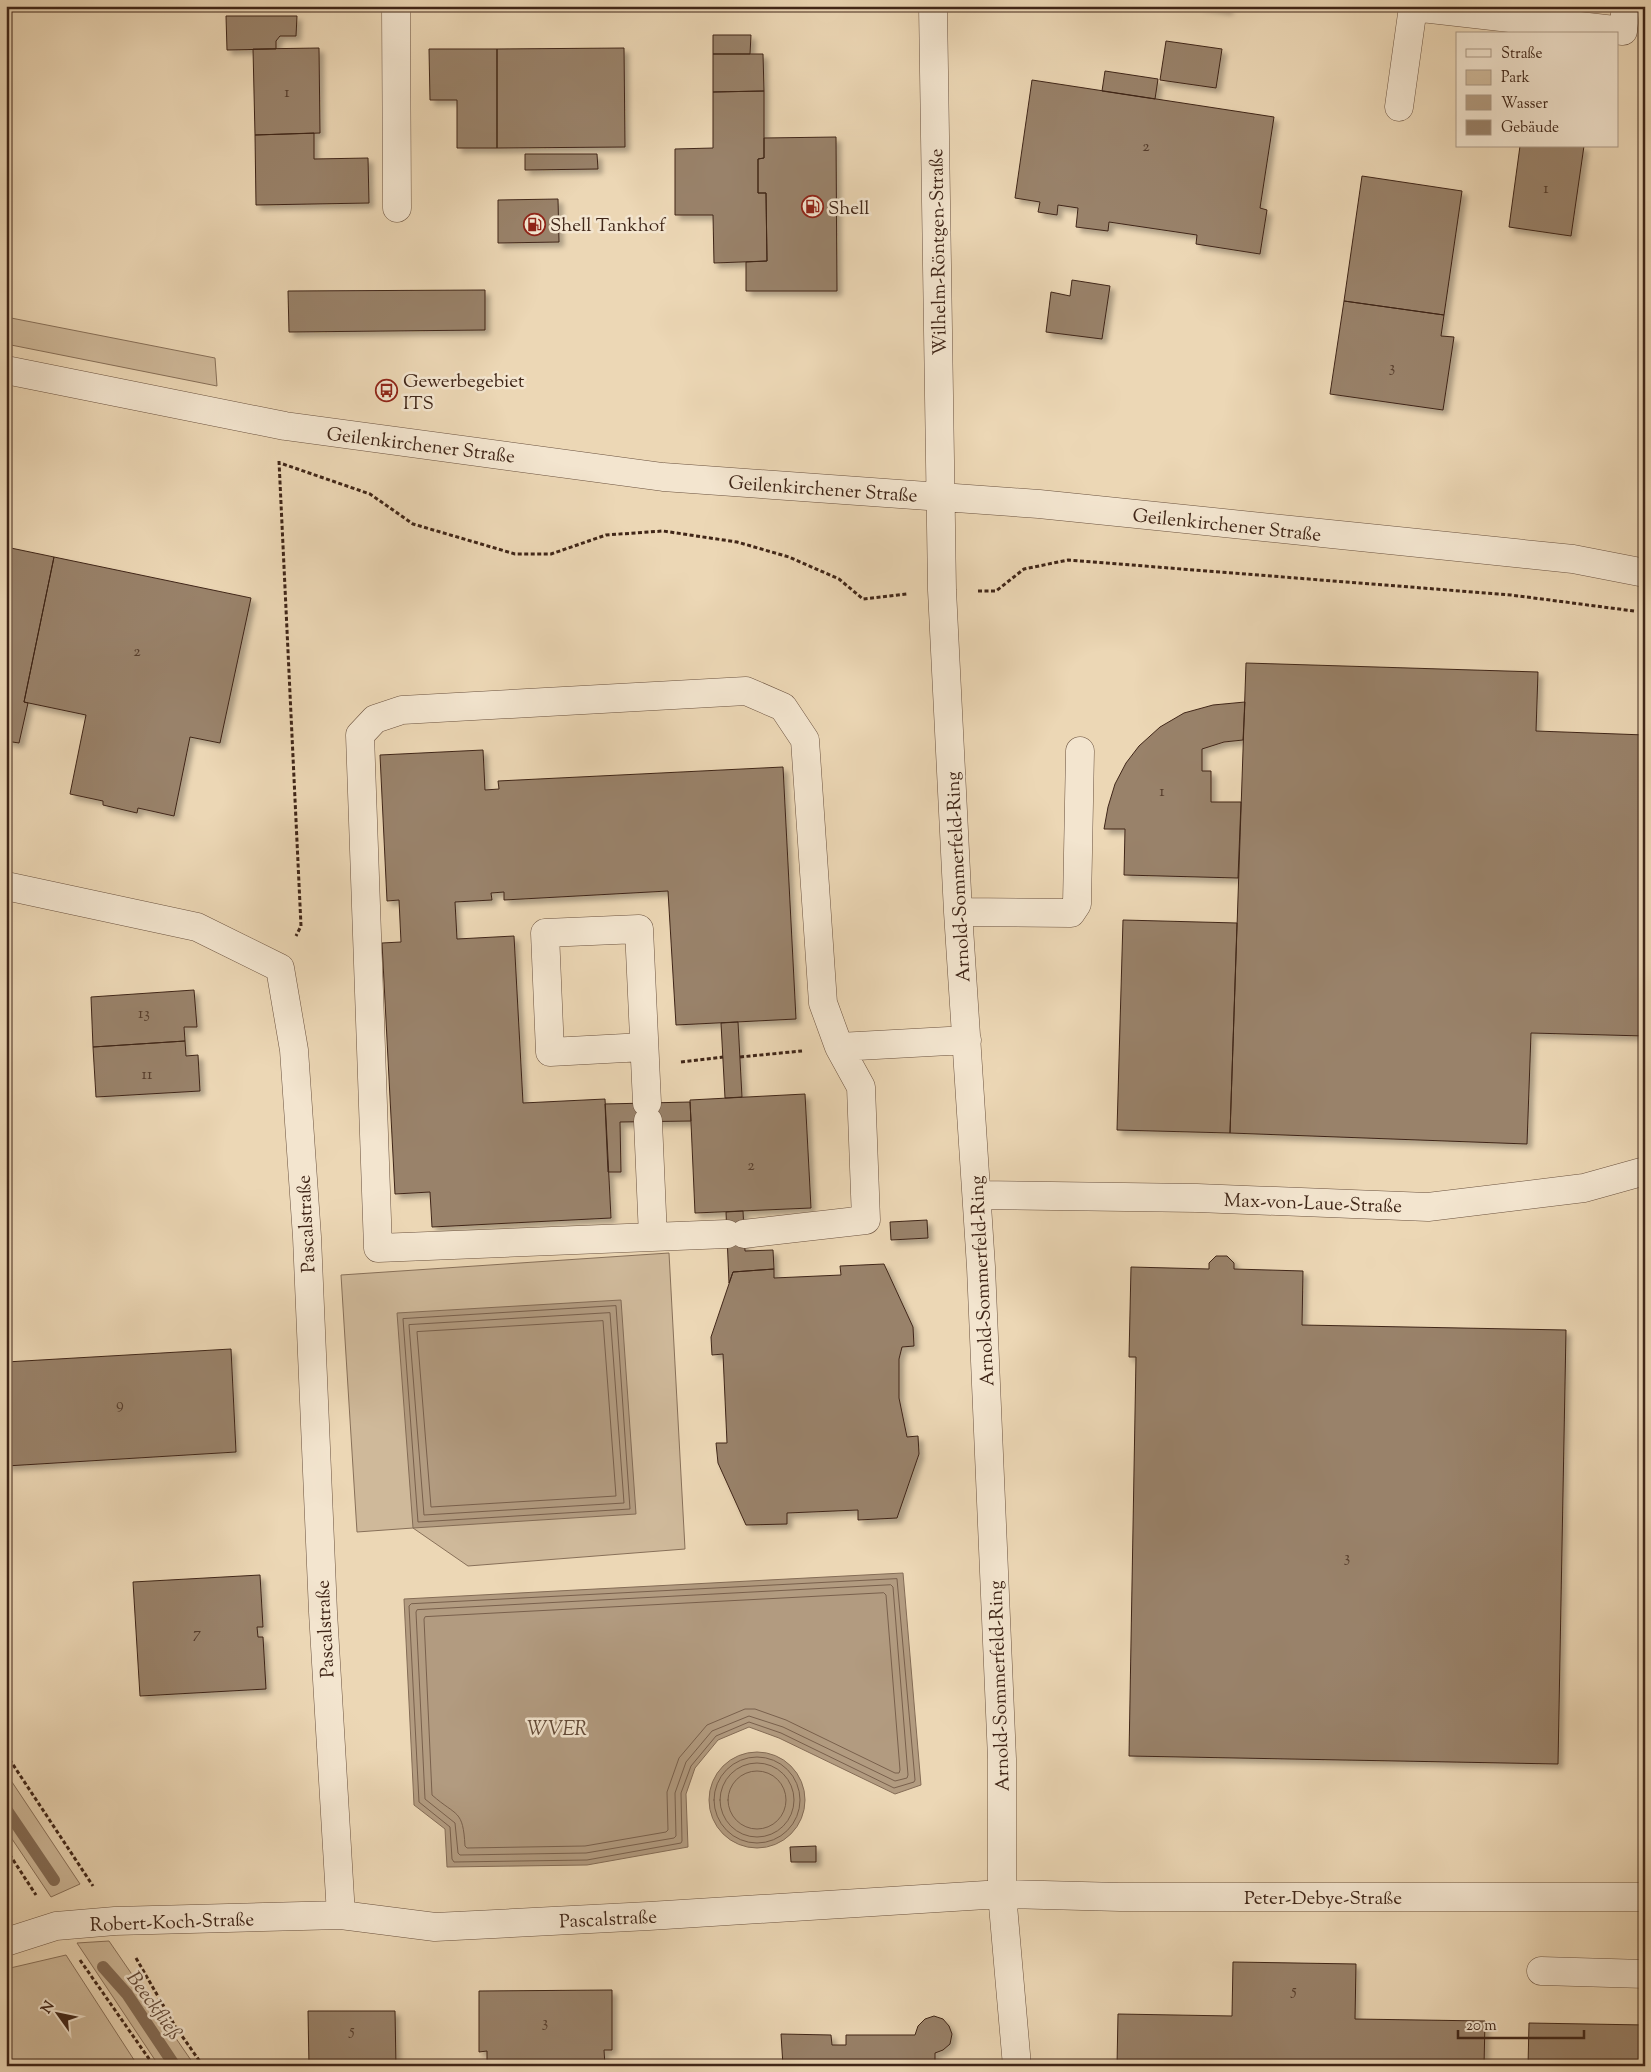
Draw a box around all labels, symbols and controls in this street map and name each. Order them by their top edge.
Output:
legend [1456,32,1618,148]
text: Straße [1501,44,1543,65]
text: Park [1501,68,1530,89]
house number: 1 [284,82,290,105]
text: Wasser [1501,94,1548,115]
text: Gebäude [1501,118,1559,139]
house number: 2 [1142,136,1150,159]
street label: Wilhelm-Röntgen-Straße [924,148,955,356]
house number: 1 [1543,178,1549,201]
fuel station icon: Shell [800,195,824,219]
place label: Shell [828,196,870,223]
fuel station icon: Shell Tankhof [522,212,546,236]
place label: Shell Tankhof [550,213,667,240]
house number: 3 [1389,357,1395,380]
place label: Gewerbegebiet ITS [403,369,525,418]
bus stop icon: Gewerbegebiet ITS [375,379,399,403]
street label: Geilenkirchener Straße [325,422,517,471]
street label: Geilenkirchener Straße [727,470,919,511]
street label: Geilenkirchener Straße [1131,503,1323,550]
house number: 2 [133,641,141,664]
street label: Arnold-Sommerfeld-Ring [940,771,978,983]
house number: 1 [1159,781,1165,804]
house number: 13 [138,1003,150,1026]
house number: 11 [142,1064,153,1087]
house number: 2 [747,1155,755,1178]
street label: Pascalstraße [291,1174,324,1274]
street label: Arnold-Sommerfeld-Ring [964,1175,1002,1387]
street label: Max-von-Laue-Straße [1223,1188,1403,1221]
house number: 9 [116,1394,124,1417]
house number: 3 [1344,1547,1350,1570]
street label: Pascalstraße [310,1579,343,1679]
street label: Arnold-Sommerfeld-Ring [983,1580,1018,1792]
house number: 7 [193,1623,201,1646]
water label: WVER [527,1716,587,1745]
street label: Peter-Debye-Straße [1244,1886,1402,1913]
street label: Pascalstraße [558,1904,658,1937]
street label: Robert-Koch-Straße [89,1907,255,1940]
water label: Beeckfließ [118,1966,188,2047]
house number: 5 [1290,1980,1297,2003]
north arrow [32,1990,82,2040]
text: N [37,1998,60,2018]
scale bar [1458,2007,1585,2039]
house number: 3 [542,2012,548,2035]
text: 20 m [1466,2016,1497,2037]
house number: 5 [348,2020,355,2043]

